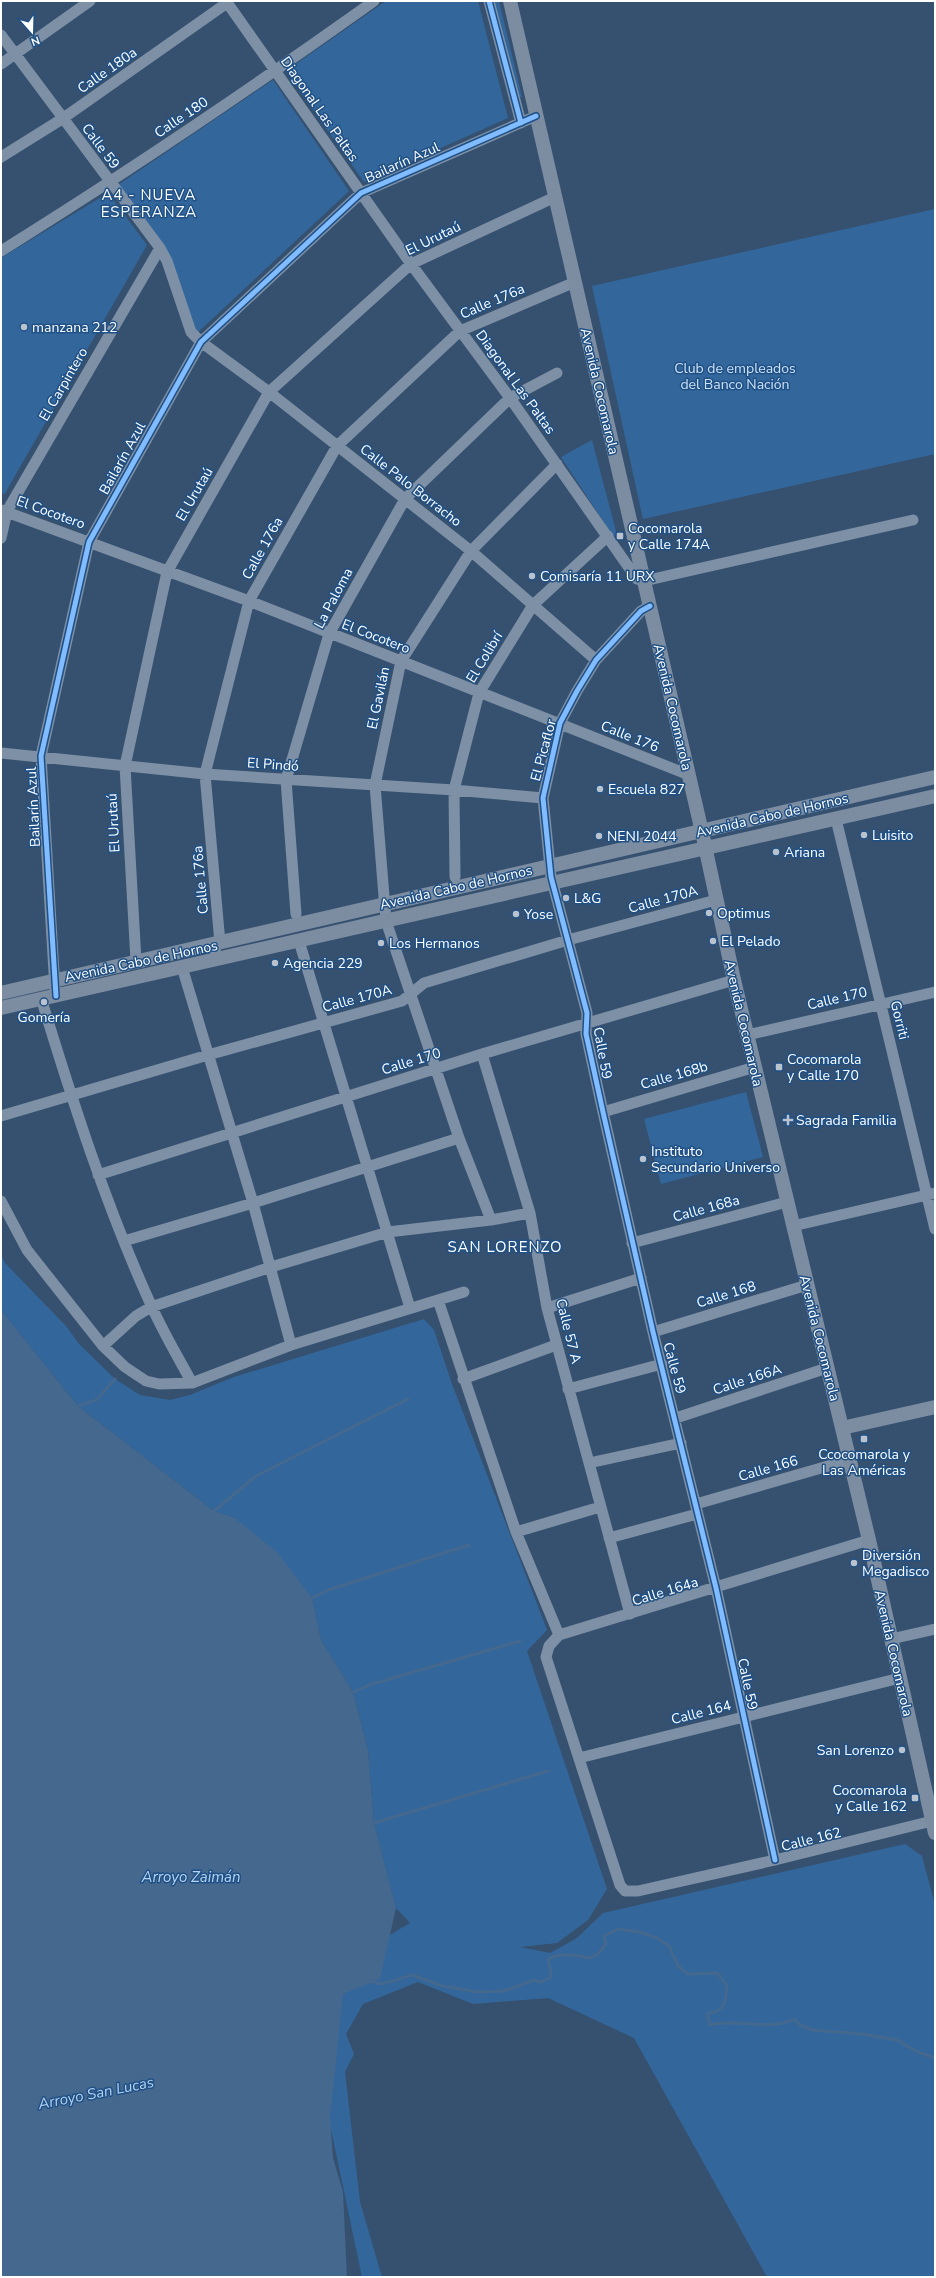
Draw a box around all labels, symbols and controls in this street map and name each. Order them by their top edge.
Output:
north arrow [12,12,52,52]
text: N [29,32,42,49]
street label: Calle 180a [74,43,141,98]
street label: Diagonal Las Paltas [276,53,363,166]
street label: Calle 180 [151,92,212,142]
street label: Calle 59 [77,120,124,173]
street label: Bailarín Azul [362,137,443,187]
district label: A4 - NUEVA ESPERANZA [101,185,197,222]
street label: El Urutaú [402,217,464,260]
street label: Calle 176a [457,279,527,324]
place label: manzana 212 [32,318,117,337]
marker: manzana 212 [19,322,29,332]
street label: Diagonal Las Paltas [471,326,560,438]
street label: Avenida Cocomarola [576,326,623,456]
street label: El Carpintero [35,344,92,424]
park label: Club de empleados del Banco Nación [674,359,796,394]
street label: Bailarín Azul [95,418,151,498]
street label: Calle Palo Borracho [356,440,466,531]
street label: El Urutaú [171,464,217,525]
street label: El Cocotero [14,491,88,534]
street label: Calle 176a [238,514,287,583]
place label: Cocomarola y Calle 174A [628,519,710,554]
marker: Cocomarola y Calle 174A [615,531,625,541]
street label: La Paloma [310,565,357,632]
place label: Comisaría 11 URX [540,567,654,586]
marker: Comisaría 11 URX [527,571,537,581]
street label: El Cocotero [339,615,413,658]
street label: El Colibrí [462,628,507,686]
street label: Avenida Cocomarola [649,642,696,772]
street label: El Gavilán [363,665,394,731]
street label: Calle 176 [598,716,662,757]
street label: El Picaflor [526,717,561,783]
street label: El Pindó [246,753,300,776]
street label: Bailarín Azul [22,766,45,848]
place label: Escuela 827 [608,780,685,799]
marker: Escuela 827 [595,784,605,794]
street label: Avenida Cabo de Hornos [694,789,851,842]
street label: El Urutaú [102,793,125,853]
place label: Luisito [872,826,913,845]
place label: NENI 2044 [607,827,677,846]
marker: Luisito [859,830,869,840]
marker: NENI 2044 [594,831,604,841]
place label: Ariana [784,843,825,862]
street label: Calle 176a [188,845,213,915]
marker: Ariana [771,847,781,857]
street label: Avenida Cabo de Hornos [378,861,535,914]
street label: Calle 170A [626,881,700,918]
place label: L&G [574,889,601,908]
marker: L&G [561,893,571,903]
place label: Optimus [717,904,771,923]
place label: Yose [523,905,553,924]
marker: Optimus [704,908,714,918]
marker: Yose [511,909,521,919]
place label: El Pelado [721,932,781,951]
place label: Los Hermanos [389,934,480,953]
street label: Avenida Cabo de Hornos [63,936,220,987]
marker: El Pelado [708,936,718,946]
marker: Los Hermanos [376,938,386,948]
place label: Agencia 229 [283,954,363,973]
marker: Agencia 229 [270,958,280,968]
street label: Avenida Cocomarola [720,958,767,1088]
street label: Calle 170A [320,980,394,1017]
street label: Calle 170 [805,982,869,1015]
marker: Gomería [39,997,49,1007]
street label: Gorriti [886,999,913,1042]
place label: Gomería [17,1008,71,1027]
street label: Calle 59 [589,1025,616,1081]
street label: Calle 170 [379,1043,443,1079]
place label: Cocomarola y Calle 170 [787,1050,862,1085]
street label: Calle 168b [638,1057,710,1094]
marker: Cocomarola y Calle 170 [774,1062,784,1072]
place label: Sagrada Familia [796,1111,897,1130]
marker: Sagrada Familia [783,1115,793,1125]
place label: Instituto Secundario Universo [651,1142,780,1177]
marker: Instituto Secundario Universo [638,1154,648,1164]
street label: Calle 168a [671,1190,742,1227]
district label: SAN LORENZO [447,1237,563,1257]
street label: Avenida Cocomarola [795,1273,844,1403]
street label: Calle 168 [694,1276,758,1312]
street label: Calle 57 A [551,1297,586,1366]
street label: Calle 59 [659,1340,691,1396]
street label: Calle 166A [710,1359,784,1400]
marker: Ccocomarola y Las Américas [859,1434,869,1444]
place label: Ccocomarola y Las Américas [818,1445,911,1480]
street label: Calle 166 [736,1451,800,1486]
place label: Diversión Megadisco [862,1546,930,1581]
marker: Diversión Megadisco [849,1558,859,1568]
street label: Calle 164a [630,1572,701,1611]
street label: Avenida Cocomarola [870,1588,917,1718]
street label: Calle 59 [733,1656,762,1712]
street label: Calle 164 [669,1696,733,1729]
place label: San Lorenzo [817,1741,894,1760]
marker: San Lorenzo [897,1745,907,1755]
place label: Cocomarola y Calle 162 [832,1781,907,1816]
marker: Cocomarola y Calle 162 [910,1793,920,1803]
street label: Calle 162 [779,1823,843,1856]
water label: Arroyo Zaimán [140,1867,241,1887]
water label: Arroyo San Lucas [35,2072,156,2114]

